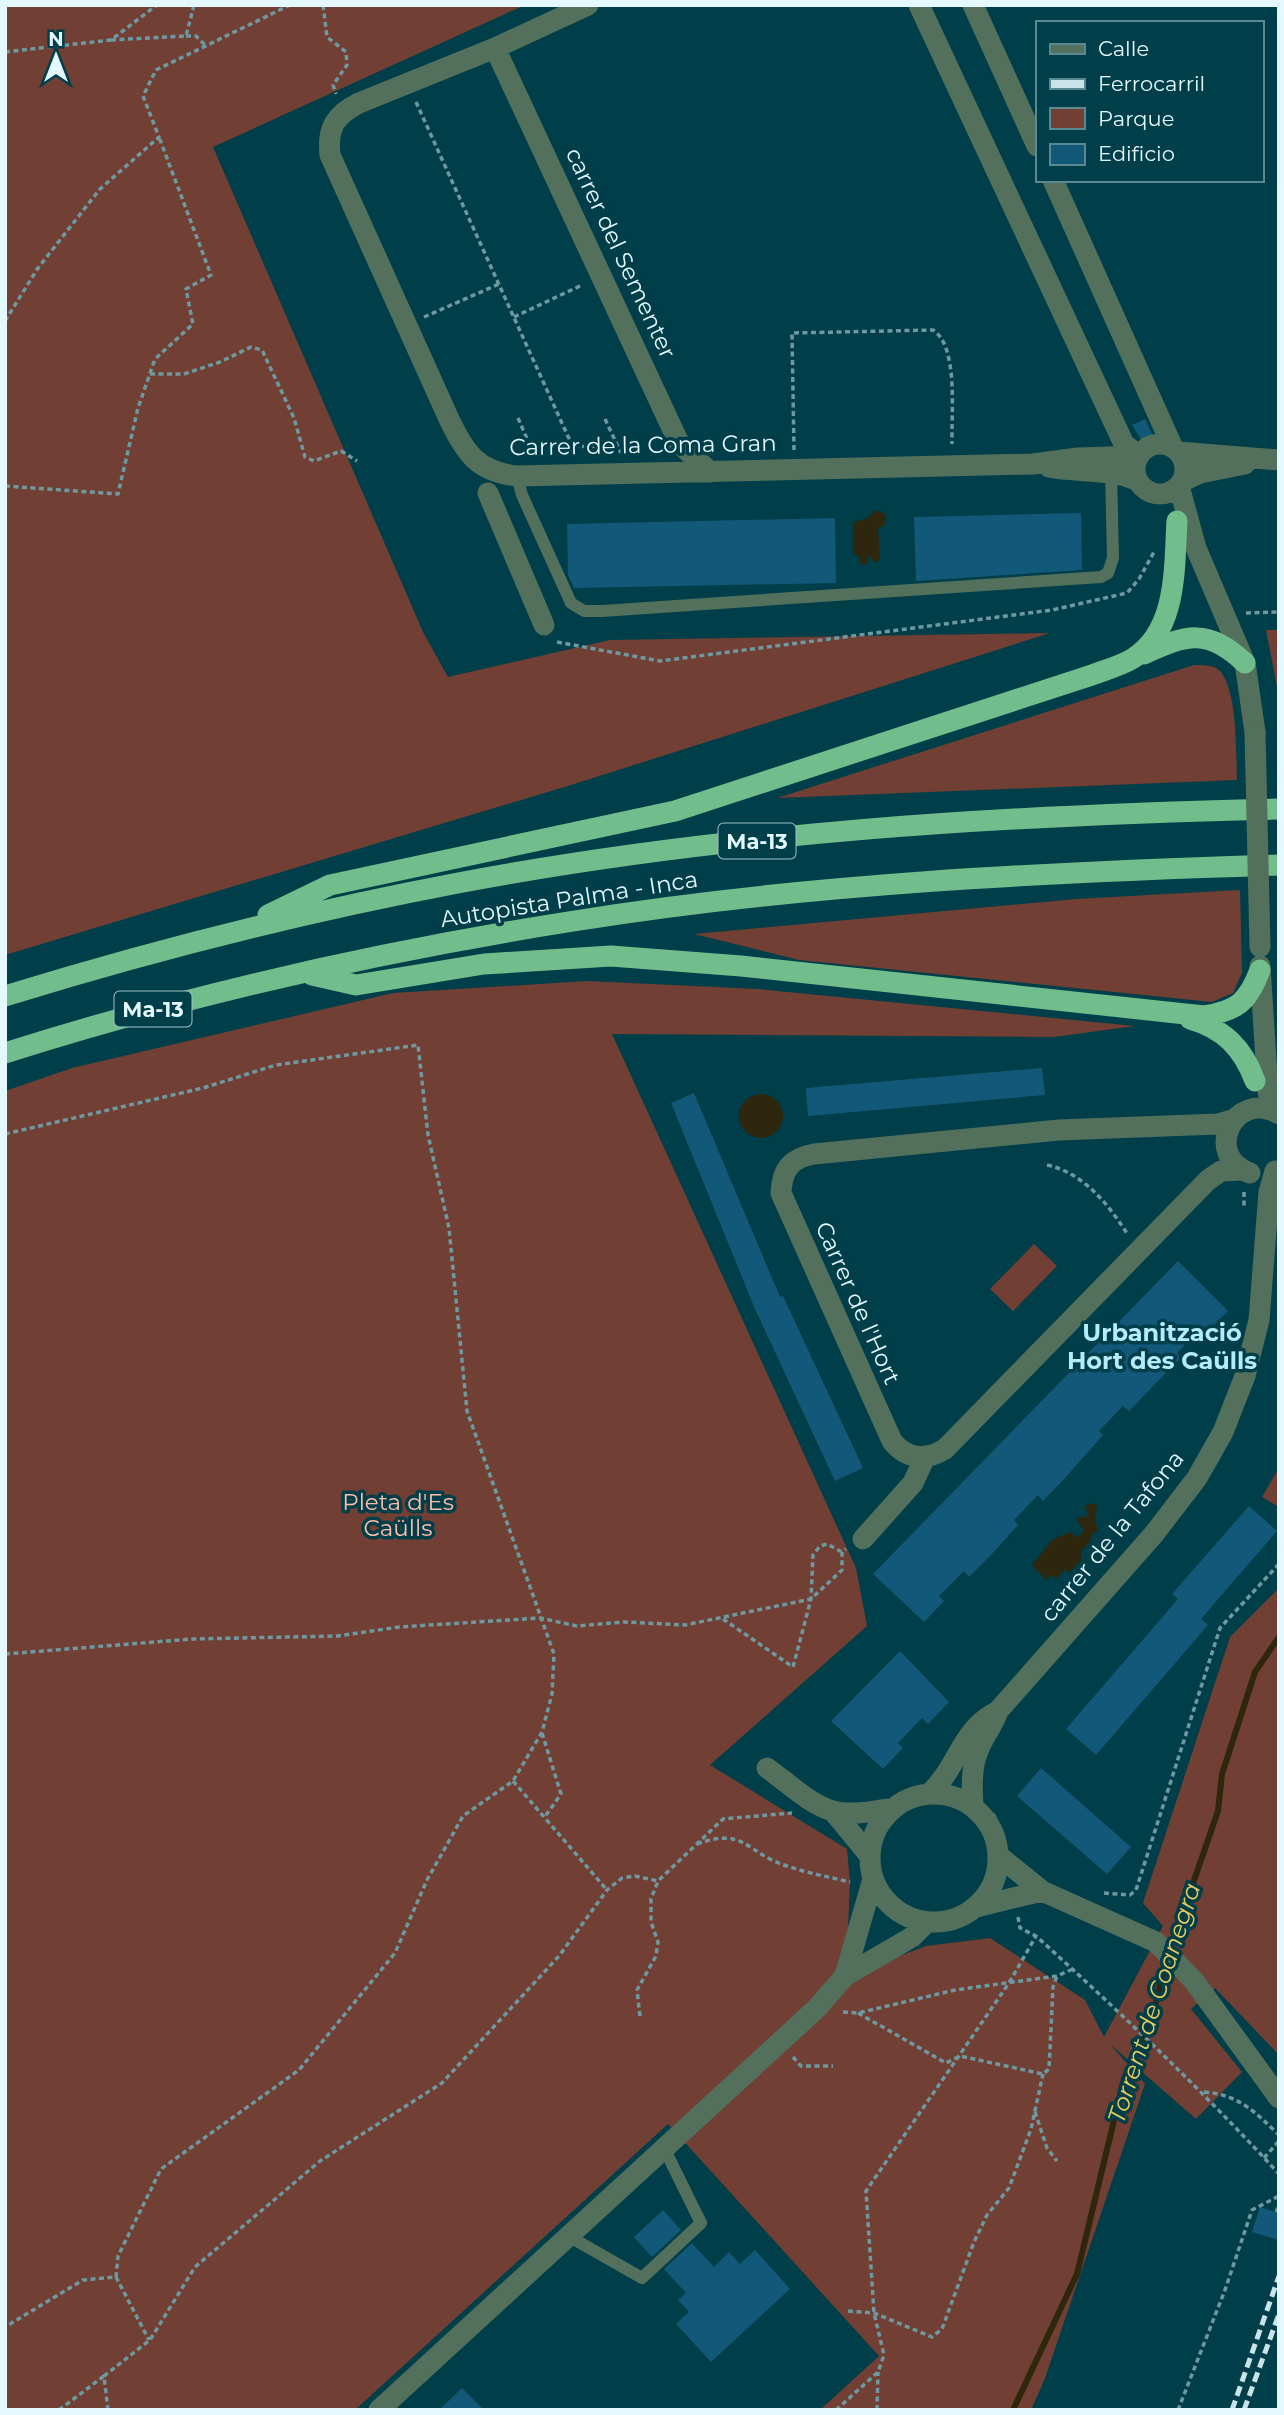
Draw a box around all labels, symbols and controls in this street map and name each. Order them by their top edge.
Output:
north arrow [21,21,91,91]
legend [1036,21,1263,182]
text: N [48,28,64,51]
text: Calle [1098,36,1149,61]
text: Ferrocarril [1098,71,1205,96]
text: Parque [1098,106,1174,131]
text: Edificio [1098,141,1175,166]
street label: carrer del Sementer [560,143,682,363]
street label: Carrer de la Coma Gran [509,429,777,461]
road number: Ma-13 [718,824,796,858]
street label: Autopista Palma - Inca [438,865,700,933]
road number: Ma-13 [114,992,192,1026]
street label: Carrer de l'Hort [810,1217,906,1389]
district label: Urbanització Hort des Caülls [1067,1318,1257,1375]
street label: carrer de la Tafona [1034,1445,1190,1627]
park label: Pleta d'Es Caülls [342,1488,454,1542]
water label: Torrent de Coanegra [1101,1879,1207,2127]

